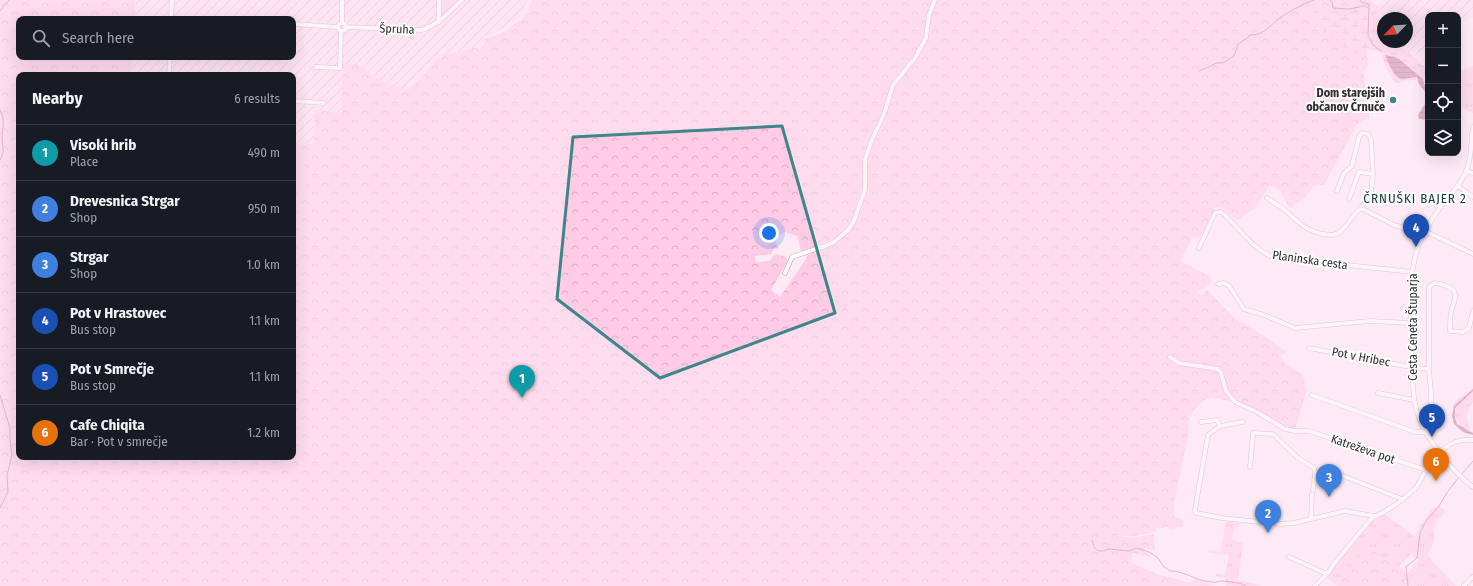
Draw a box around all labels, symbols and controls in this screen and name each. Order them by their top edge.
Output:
north arrow [1377,12,1413,48]
map controls [1425,12,1461,156]
button: + [1425,12,1461,48]
search box [16,16,296,60]
street label: Špruha [379,20,415,37]
icon: search [30,27,52,49]
text: Search here [62,29,134,47]
button: − [1425,48,1461,84]
button: locate [1425,84,1461,120]
place label: Dom starejših občanov Črnuče [1306,86,1385,114]
text: Nearby [32,88,83,109]
text: 6 results [234,91,280,106]
marker: Dom starejših občanov Črnuče [1388,95,1398,105]
button: layers [1425,120,1461,156]
text: Visoki hrib [70,136,136,154]
text: 1 [42,145,48,160]
text: 490 m [248,145,280,160]
text: Place [70,154,98,169]
district label: ČRNUŠKI BAJER 2 [1363,191,1467,206]
text: Drevesnica Strgar [70,192,180,210]
text: 2 [42,201,48,216]
text: 950 m [248,201,280,216]
text: Shop [70,210,97,225]
pin: 4 [1403,214,1429,247]
your location [759,223,779,243]
text: Strgar [70,248,108,266]
street label: Planinska cesta [1272,248,1349,272]
text: 3 [42,257,48,272]
text: 1.0 km [246,257,280,272]
text: Shop [70,266,97,281]
street label: Cesta Ceneta Štuparja [1405,273,1420,381]
text: Pot v Hrastovec [70,304,166,322]
text: 4 [42,313,48,328]
text: 1.1 km [249,313,280,328]
text: Bus stop [70,322,116,337]
street label: Pot v Hribec [1331,344,1391,370]
text: Pot v Smrečje [70,360,154,378]
pin: 1 [509,365,535,398]
text: 5 [42,369,48,384]
text: 1.1 km [249,369,280,384]
text: Bus stop [70,378,116,393]
pin: 5 [1419,404,1445,437]
text: Cafe Chiqita [70,416,145,434]
text: 6 [42,425,48,440]
text: 1.2 km [247,425,280,440]
street label: Katreževa pot [1329,432,1397,467]
text: Bar · Pot v smrečje [70,434,168,449]
pin: 6 [1423,448,1449,481]
pin: 3 [1316,464,1342,497]
pin: 2 [1255,500,1281,533]

